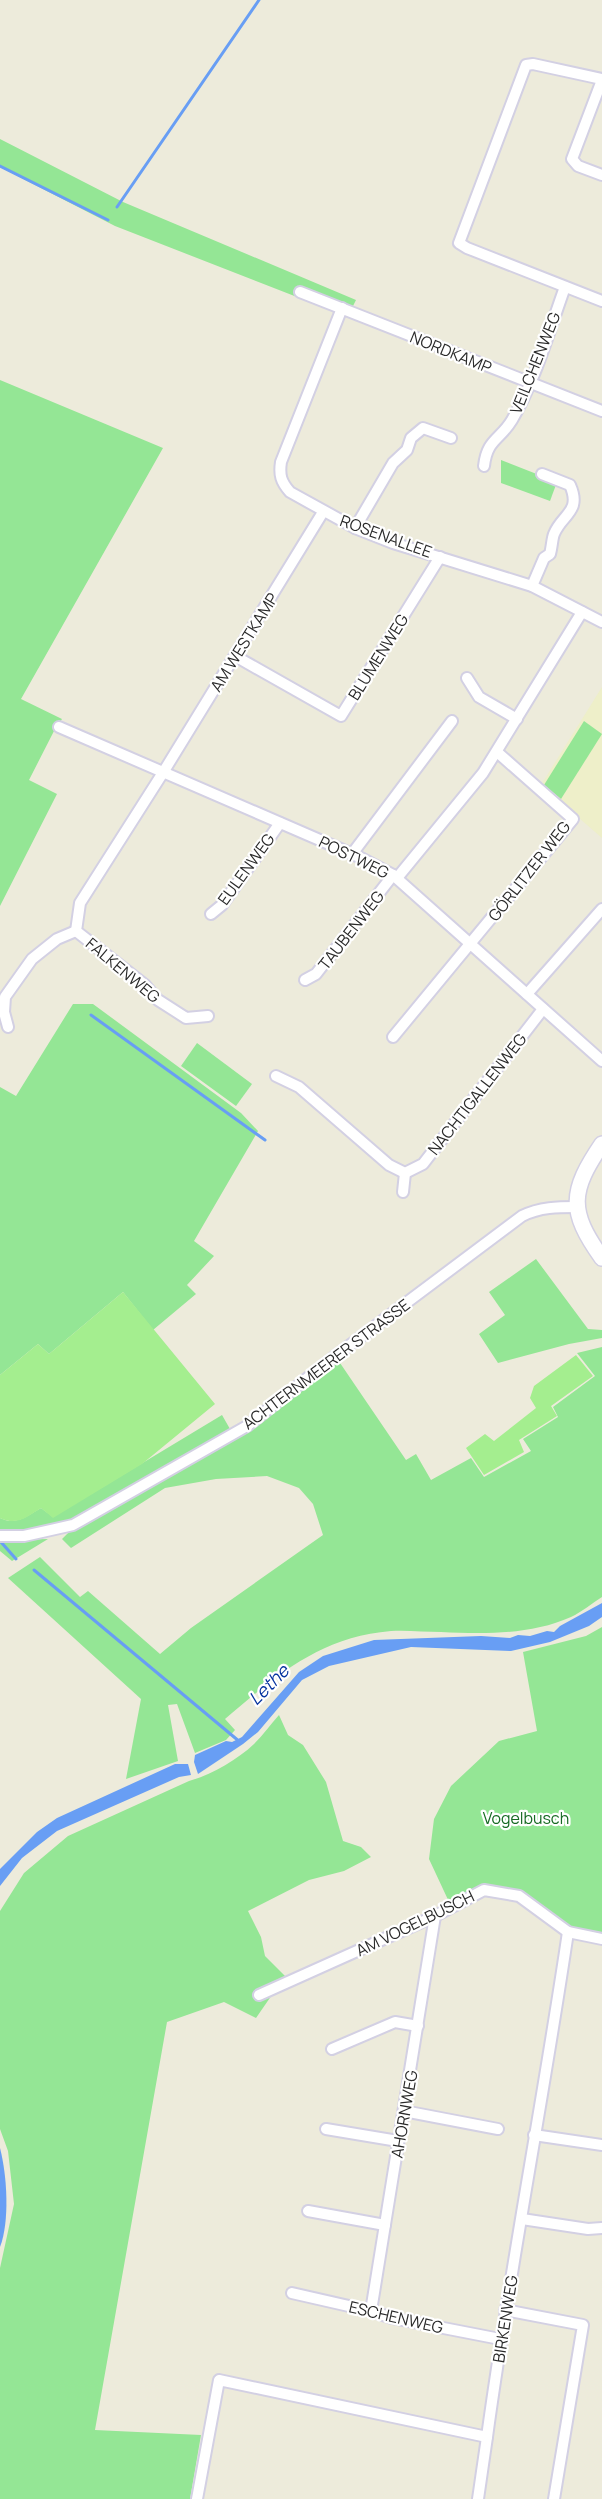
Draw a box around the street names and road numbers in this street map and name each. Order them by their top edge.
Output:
street label: VEILCHENWEG [505,309,565,417]
street label: NORDKAMP [407,326,495,378]
street label: ROSENALLEE [337,509,435,563]
street label: AM WESTKAMP [205,588,283,696]
street label: BLUMENWEG [343,610,413,704]
street label: GÖRLITZER WEG [483,816,575,926]
street label: EULENWEG [213,829,279,909]
street label: POSTWEG [315,831,393,883]
street label: TAUBENWEG [313,886,389,974]
street label: FALKENWEG [81,932,165,1008]
street label: NACHTIGALLENWEG [423,1029,531,1159]
street label: ACHTERNMEERER STRASSE [238,1294,414,1434]
street label: AM VOGELBUSCH [352,1885,478,1961]
street label: AHORNWEG [385,2068,423,2160]
street label: BIRKENWEG [487,2274,523,2364]
street label: ESCHENWEG [347,2295,445,2339]

